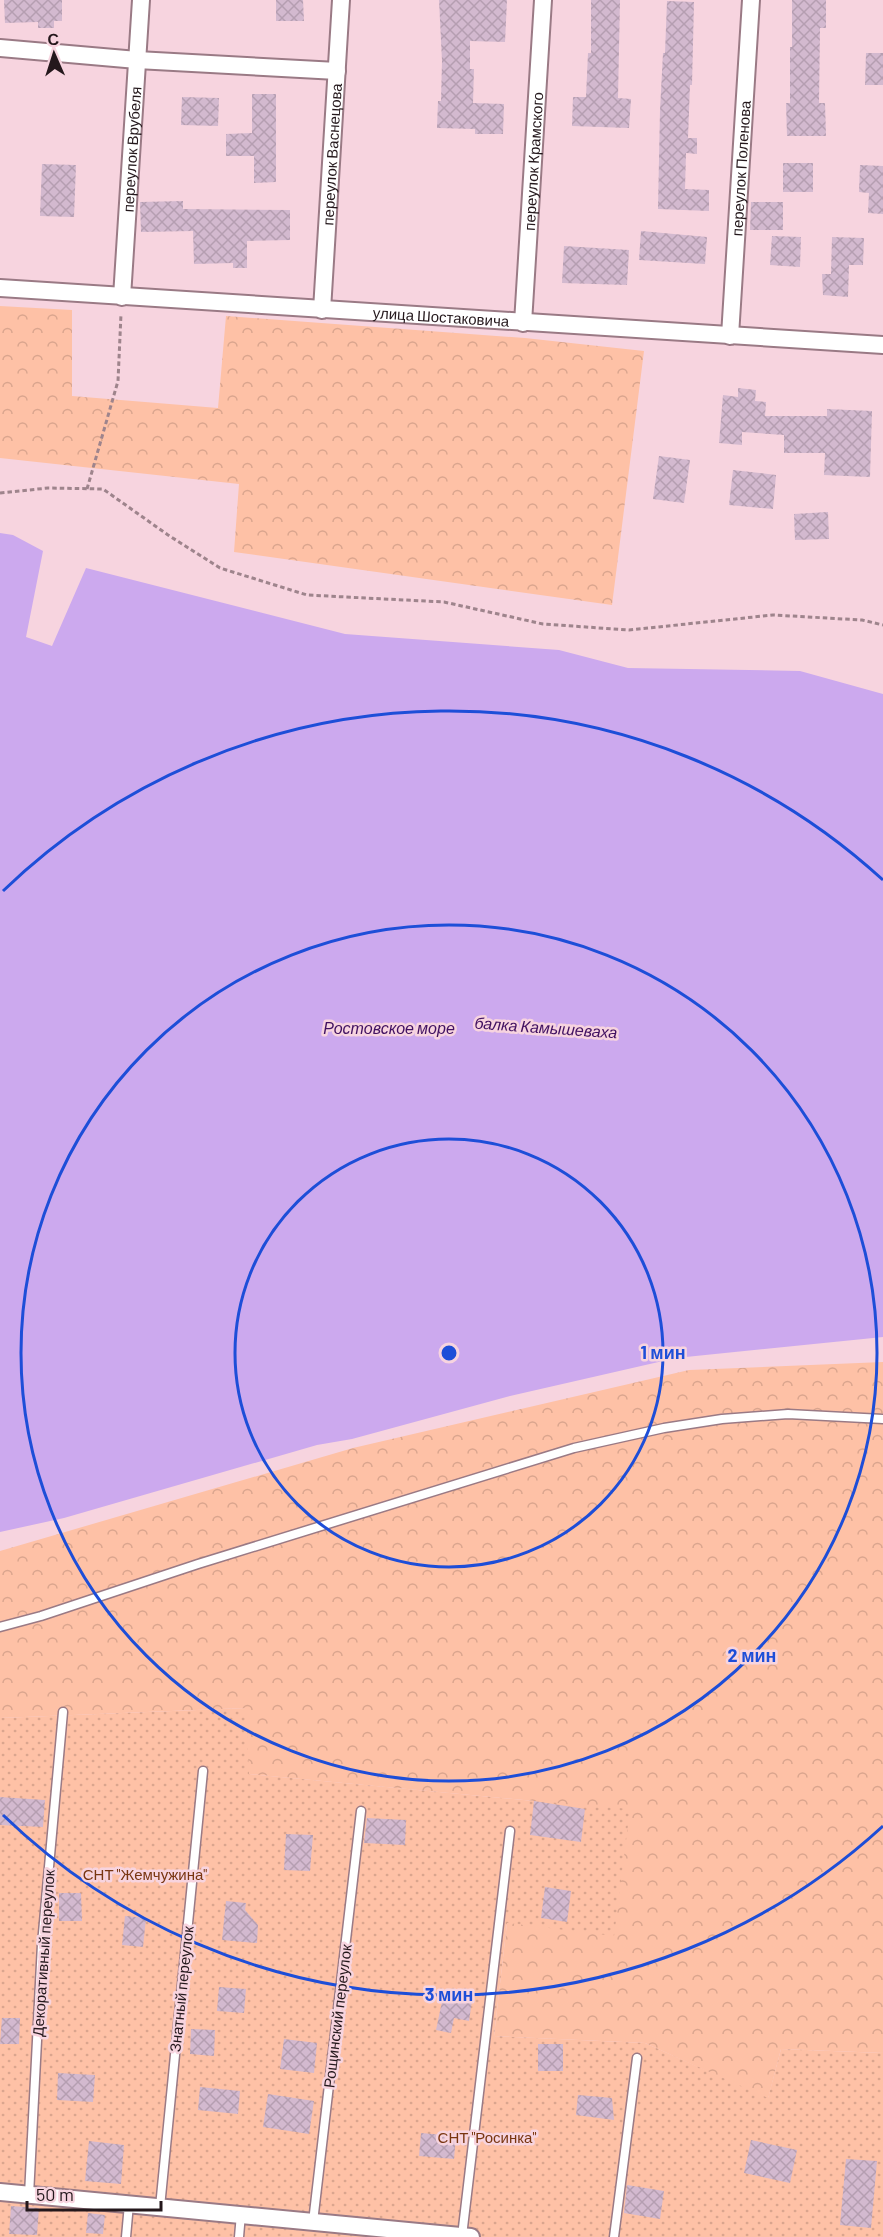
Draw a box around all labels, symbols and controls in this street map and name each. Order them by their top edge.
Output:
north arrow [24,24,84,84]
text: С [47,29,60,48]
street label: переулок Васнецова [318,82,345,226]
street label: переулок Врубеля [118,86,144,213]
street label: переулок Крамского [520,91,546,231]
street label: переулок Поленова [727,99,754,237]
street label: улица Шостаковича [372,303,510,330]
water label: балка Камышеваха [474,1013,618,1041]
water label: Ростовское море [323,1018,455,1037]
text: 1 мин [640,1341,686,1363]
centre of rings [439,1343,459,1363]
text: 2 мин [728,1644,776,1666]
park label: СНТ "Жемчужина" [83,1865,207,1883]
street label: Декоративный переулок [28,1868,58,2037]
street label: Знатный переулок [165,1925,197,2053]
street label: Рощинский переулок [319,1943,355,2089]
text: 3 мин [425,1983,473,2005]
park label: СНТ "Росинка" [438,2128,536,2146]
scale bar [27,2174,160,2212]
text: 50 m [36,2183,74,2205]

